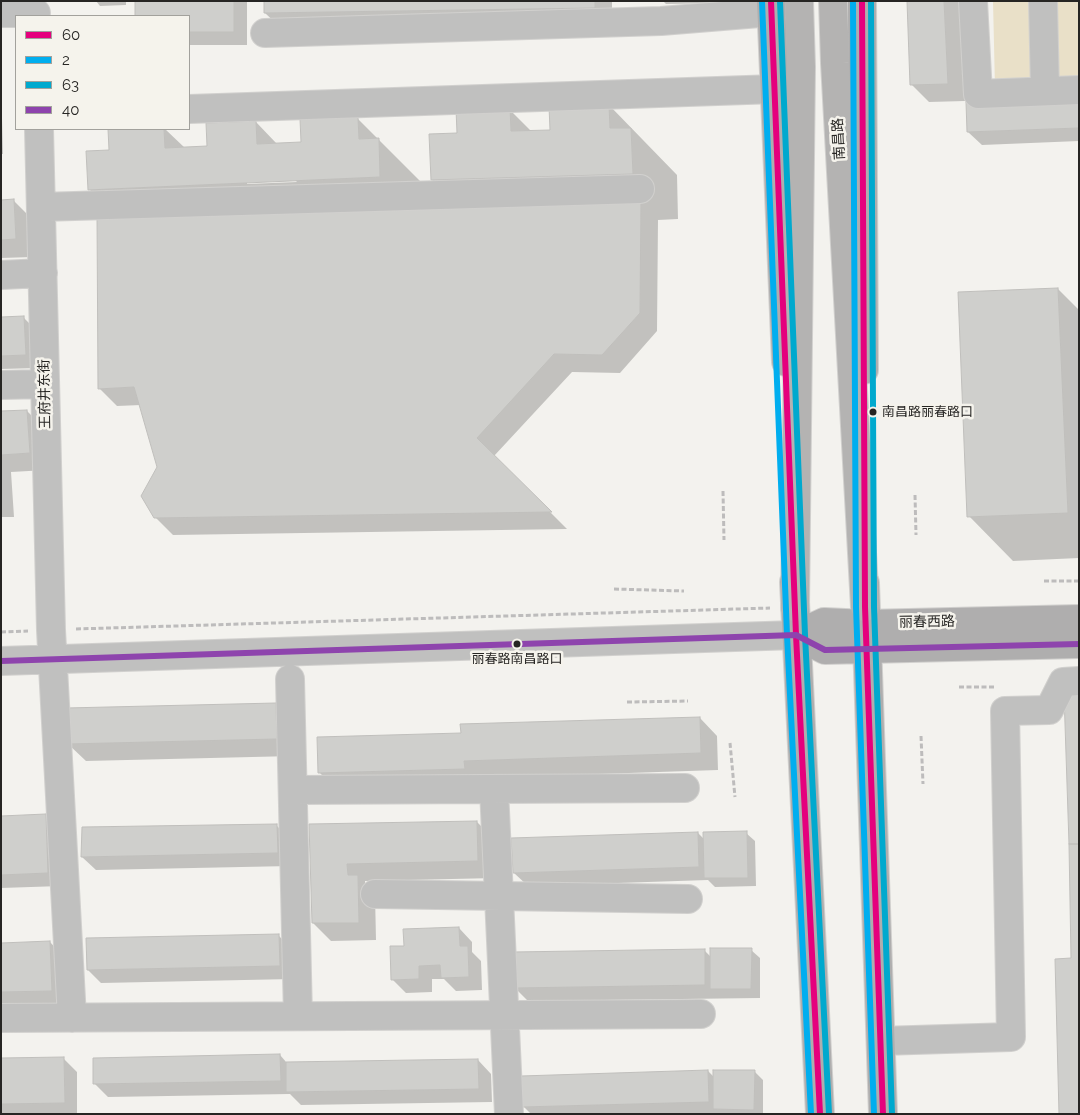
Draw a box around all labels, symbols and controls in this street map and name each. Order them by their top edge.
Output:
legend [15,15,190,130]
text: 60 [62,26,80,44]
text: 2 [62,51,70,69]
text: 63 [62,76,79,94]
text: 40 [62,101,79,119]
street label: 南昌路 [830,118,848,160]
street label: 王府井东街 [36,359,54,429]
place label: 南昌路丽春路口 [882,404,973,420]
marker: 南昌路丽春路口 [868,407,878,417]
street label: 丽春西路 [899,613,955,631]
marker: 丽春路南昌路口 [512,639,522,649]
place label: 丽春路南昌路口 [472,651,562,667]

